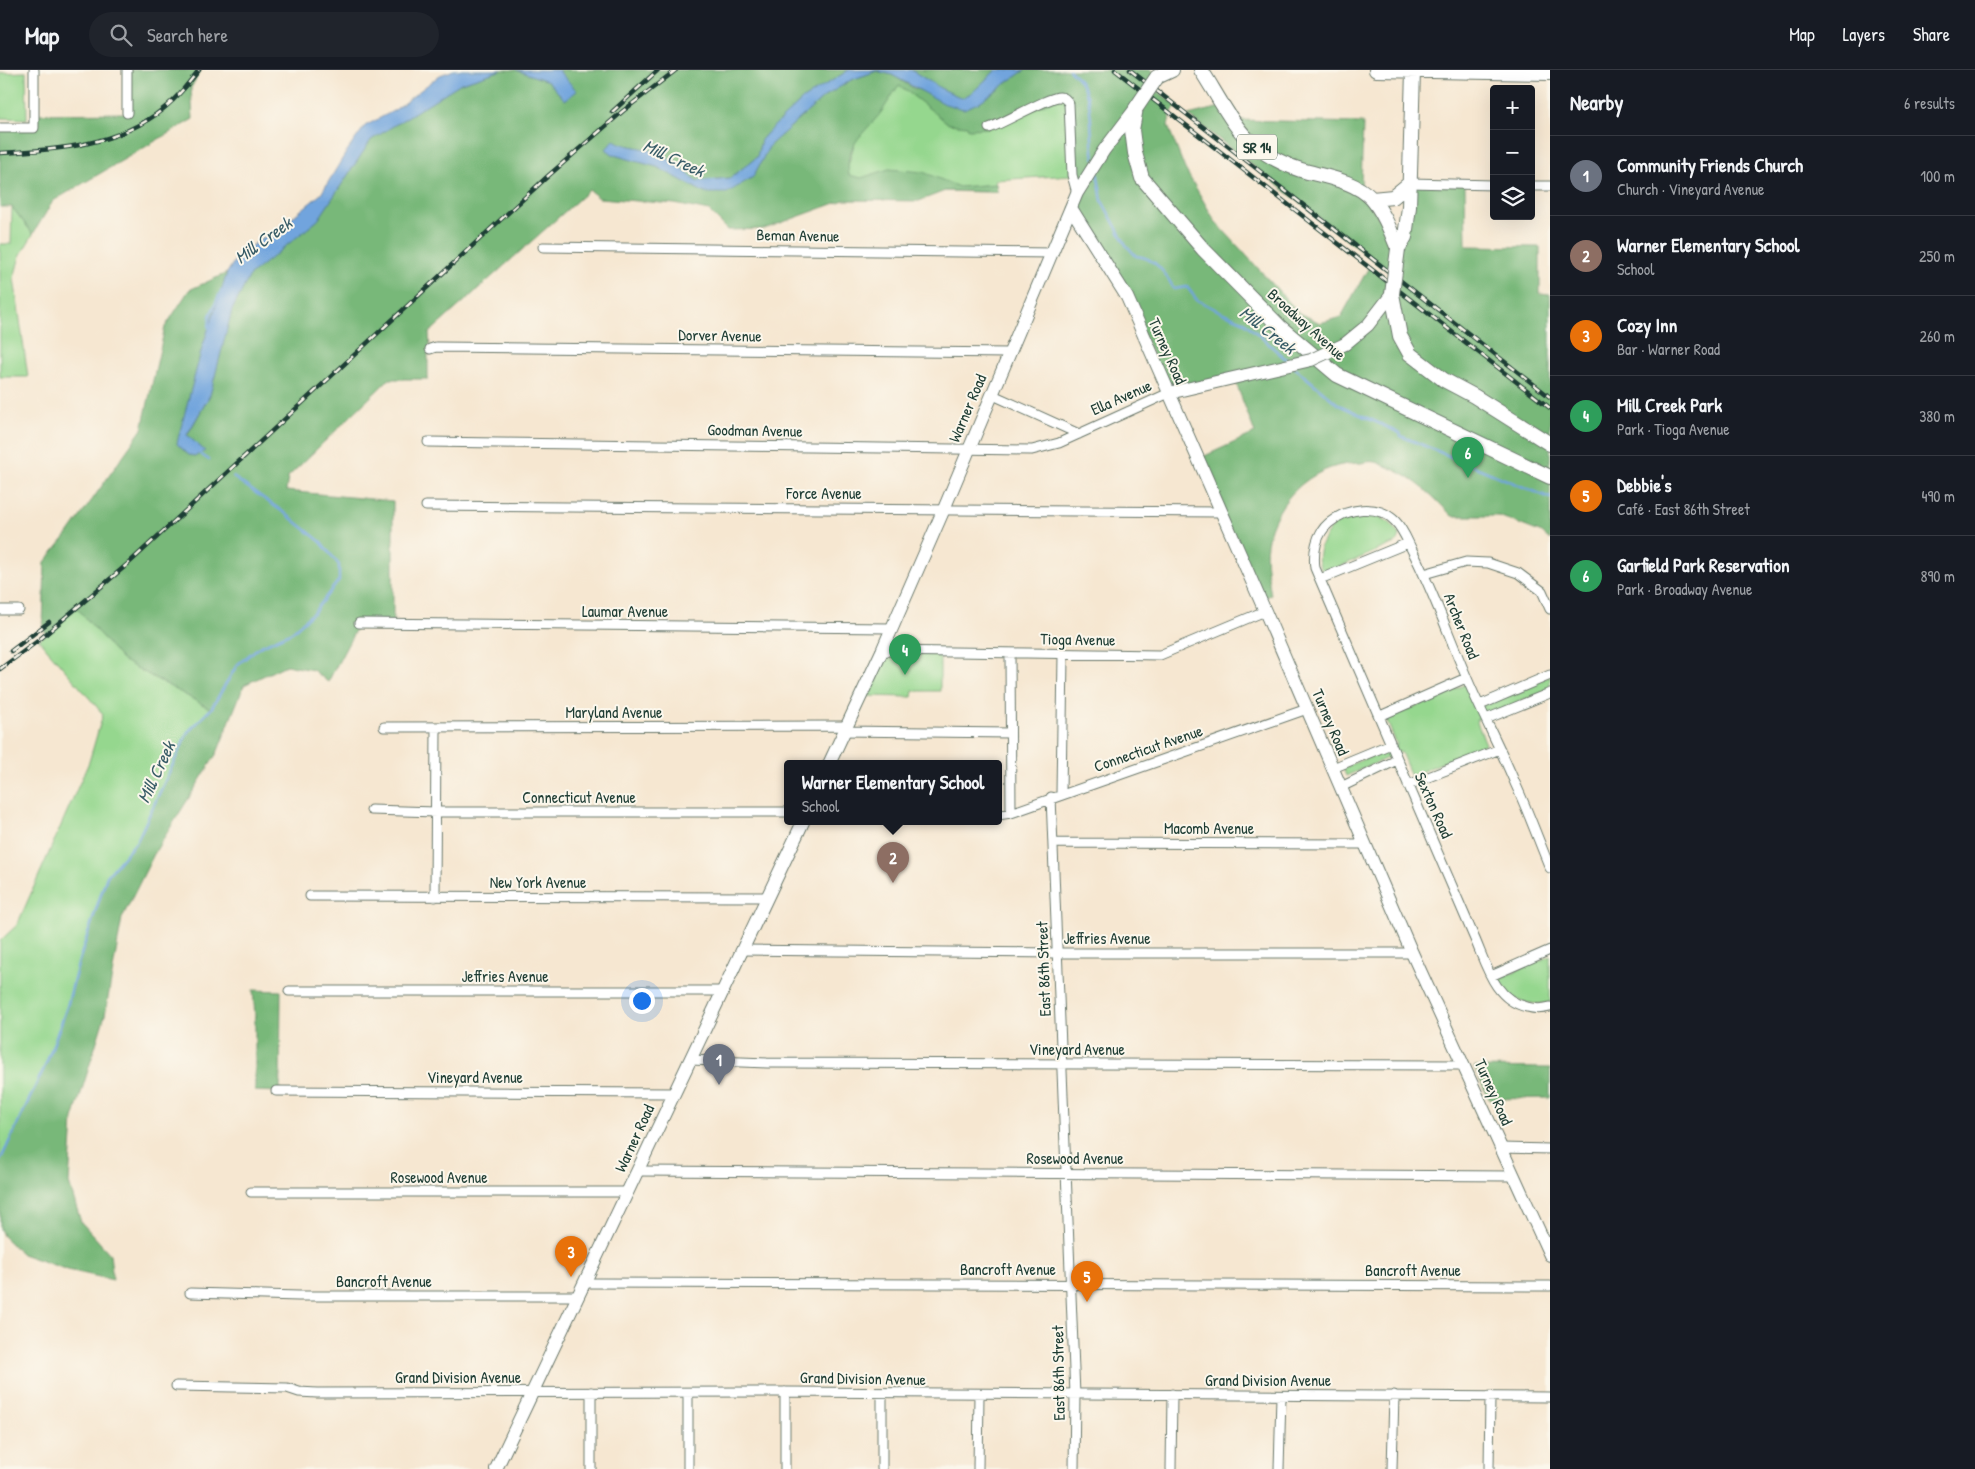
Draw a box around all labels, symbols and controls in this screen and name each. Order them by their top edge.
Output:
search box [89,12,439,57]
text: Map [25,19,59,51]
icon: search [107,21,135,49]
text: Search here [147,22,228,48]
text: Map [1789,22,1815,47]
text: Layers [1843,22,1885,47]
text: Share [1913,22,1950,47]
map controls [1490,85,1535,220]
button: + [1490,85,1535,130]
text: Nearby [1570,88,1623,117]
text: 6 results [1904,92,1955,114]
button: − [1490,130,1535,175]
water label: Mill Creek [639,133,710,184]
road number: SR 14 [1237,134,1277,160]
text: Community Friends Church [1617,152,1803,178]
text: 1 [1583,165,1589,187]
text: 100 m [1920,165,1955,187]
button: layers [1490,175,1535,220]
text: Church · Vineyard Avenue [1617,178,1764,200]
water label: Mill Creek [229,210,298,269]
street label: Beman Avenue [756,223,840,247]
text: Warner Elementary School [1617,232,1800,258]
text: 2 [1582,245,1590,267]
text: 250 m [1919,245,1955,267]
text: School [1617,258,1654,280]
street label: Broadway Avenue [1263,283,1351,365]
water label: Mill Creek [1235,300,1303,361]
text: Cozy Inn [1617,312,1677,338]
street label: Turney Road [1144,314,1192,388]
street label: Dorver Avenue [678,323,763,347]
text: 3 [1582,325,1590,347]
text: 260 m [1919,325,1955,347]
text: Bar · Warner Road [1617,338,1720,360]
street label: Warner Road [943,371,991,445]
street label: Ella Avenue [1087,374,1156,420]
text: Mill Creek Park [1617,392,1722,418]
text: 4 [1583,405,1589,427]
text: 380 m [1919,405,1955,427]
street label: Goodman Avenue [707,418,804,442]
text: Park · Tioga Avenue [1617,418,1730,440]
pin: 6 [1452,437,1484,478]
text: Debbie's [1617,472,1672,498]
street label: Force Avenue [785,482,862,504]
text: 5 [1583,485,1589,507]
text: 490 m [1921,485,1955,507]
text: Café · East 86th Street [1617,498,1750,520]
text: Garfield Park Reservation [1617,552,1790,578]
text: 6 [1583,565,1589,587]
text: 890 m [1920,565,1955,587]
text: Park · Broadway Avenue [1617,578,1752,600]
street label: Archer Road [1439,590,1485,662]
street label: Laumar Avenue [582,600,669,622]
street label: Tioga Avenue [1040,627,1116,651]
pin: 4 [889,634,921,675]
street label: Turney Road [1307,685,1355,759]
street label: Maryland Avenue [566,701,663,723]
street label: Connecticut Avenue [1091,719,1206,777]
water label: Mill Creek [131,736,182,807]
popup [784,760,1002,825]
text: Warner Elementary School [802,769,984,795]
street label: Sexton Road [1410,769,1458,841]
street label: Connecticut Avenue [522,786,636,808]
text: School [802,795,839,817]
street label: Macomb Avenue [1164,817,1255,839]
pin: 2 [877,842,909,883]
street label: New York Avenue [490,871,587,893]
street label: East 86th Street [1030,921,1056,1017]
street label: Jeffries Avenue [1063,927,1151,949]
street label: Jeffries Avenue [461,965,549,987]
your location [629,988,655,1014]
street label: Vineyard Avenue [1029,1038,1126,1060]
pin: 1 [703,1044,735,1085]
street label: Turney Road [1470,1055,1518,1129]
street label: Vineyard Avenue [427,1066,524,1088]
street label: Warner Road [609,1101,659,1175]
street label: Rosewood Avenue [1026,1147,1124,1169]
street label: Rosewood Avenue [390,1166,488,1188]
pin: 3 [555,1236,587,1277]
street label: Bancroft Avenue [960,1258,1057,1280]
street label: Bancroft Avenue [1365,1259,1462,1281]
pin: 5 [1071,1261,1103,1302]
street label: Bancroft Avenue [336,1270,433,1292]
street label: East 86th Street [1046,1325,1070,1421]
street label: Grand Division Avenue [395,1366,522,1388]
street label: Grand Division Avenue [800,1366,927,1390]
street label: Grand Division Avenue [1205,1369,1332,1391]

